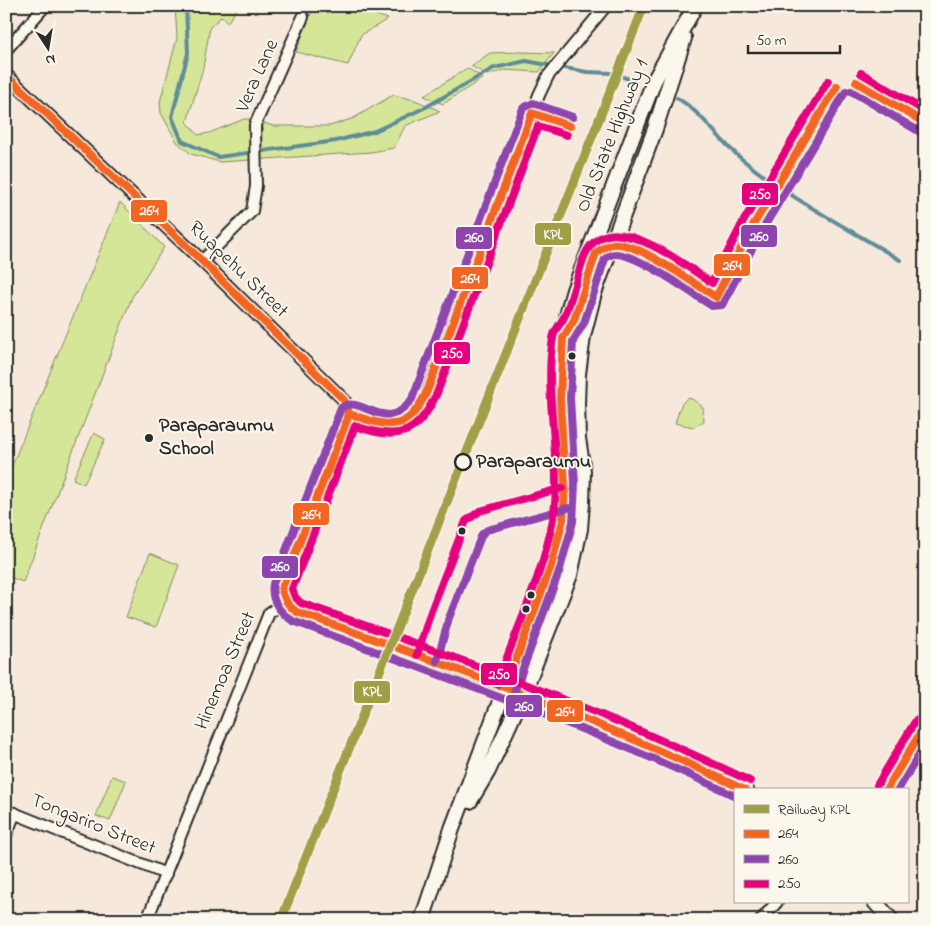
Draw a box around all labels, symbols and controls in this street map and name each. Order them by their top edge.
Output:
north arrow [22,22,72,72]
scale bar [748,22,841,54]
text: 50 m [756,30,787,52]
street label: Vera Lane [229,35,287,118]
text: N [44,48,57,71]
street label: Old State Highway 1 [569,55,658,217]
line badge: 250 [741,182,779,206]
text: 250 [748,185,771,206]
line badge: 264 [130,199,168,223]
text: 264 [139,201,159,222]
street label: Ruapehu Street [181,215,295,326]
line badge: KPL [534,222,572,246]
line badge: 260 [740,224,778,248]
text: KPL [543,225,563,246]
line badge: 260 [455,226,493,250]
text: 260 [748,227,769,248]
text: 260 [463,228,484,249]
line badge: 264 [713,253,751,277]
text: 264 [722,256,742,277]
line badge: 264 [451,266,489,290]
text: 264 [460,269,480,290]
line badge: 250 [433,341,471,365]
text: 250 [440,344,463,365]
unlabelled marker [567,351,577,361]
place label: Paraparaumu School [159,412,274,464]
marker: Paraparaumu School [143,432,155,444]
place label: Paraparaumu [476,448,591,477]
marker: Paraparaumu [454,453,472,471]
line badge: 264 [292,502,330,526]
text: 264 [301,505,321,526]
unlabelled marker [457,526,467,536]
line badge: 260 [261,555,299,579]
text: 260 [269,557,290,578]
unlabelled marker [526,590,536,600]
unlabelled marker [521,604,531,614]
street label: Hinemoa Street [188,607,264,735]
line badge: 250 [480,662,518,686]
text: 250 [487,665,510,686]
line badge: KPL [353,680,391,704]
text: KPL [362,682,382,703]
line badge: 260 [505,694,543,718]
text: 260 [513,697,534,718]
line badge: 264 [546,699,584,723]
text: 264 [555,702,575,723]
street label: Tongariro Street [26,787,160,864]
legend [734,788,908,904]
text: Railway KPL [778,799,851,822]
text: 264 [778,823,798,845]
text: 260 [778,849,799,871]
text: 250 [778,873,801,895]

